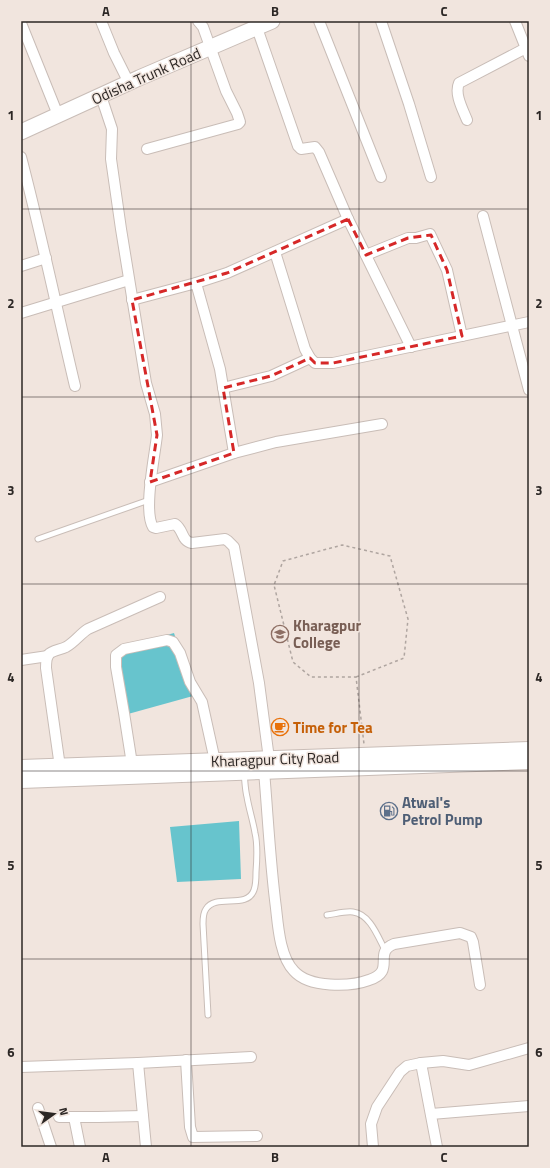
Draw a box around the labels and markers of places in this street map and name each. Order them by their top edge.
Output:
place label: Kharagpur College [293,614,362,654]
school or university icon: Kharagpur College [270,624,290,644]
place label: Time for Tea [293,716,373,739]
cafe icon: Time for Tea [270,717,290,737]
place label: Atwal's Petrol Pump [402,791,483,831]
fuel station icon: Atwal's Petrol Pump [379,801,399,821]

